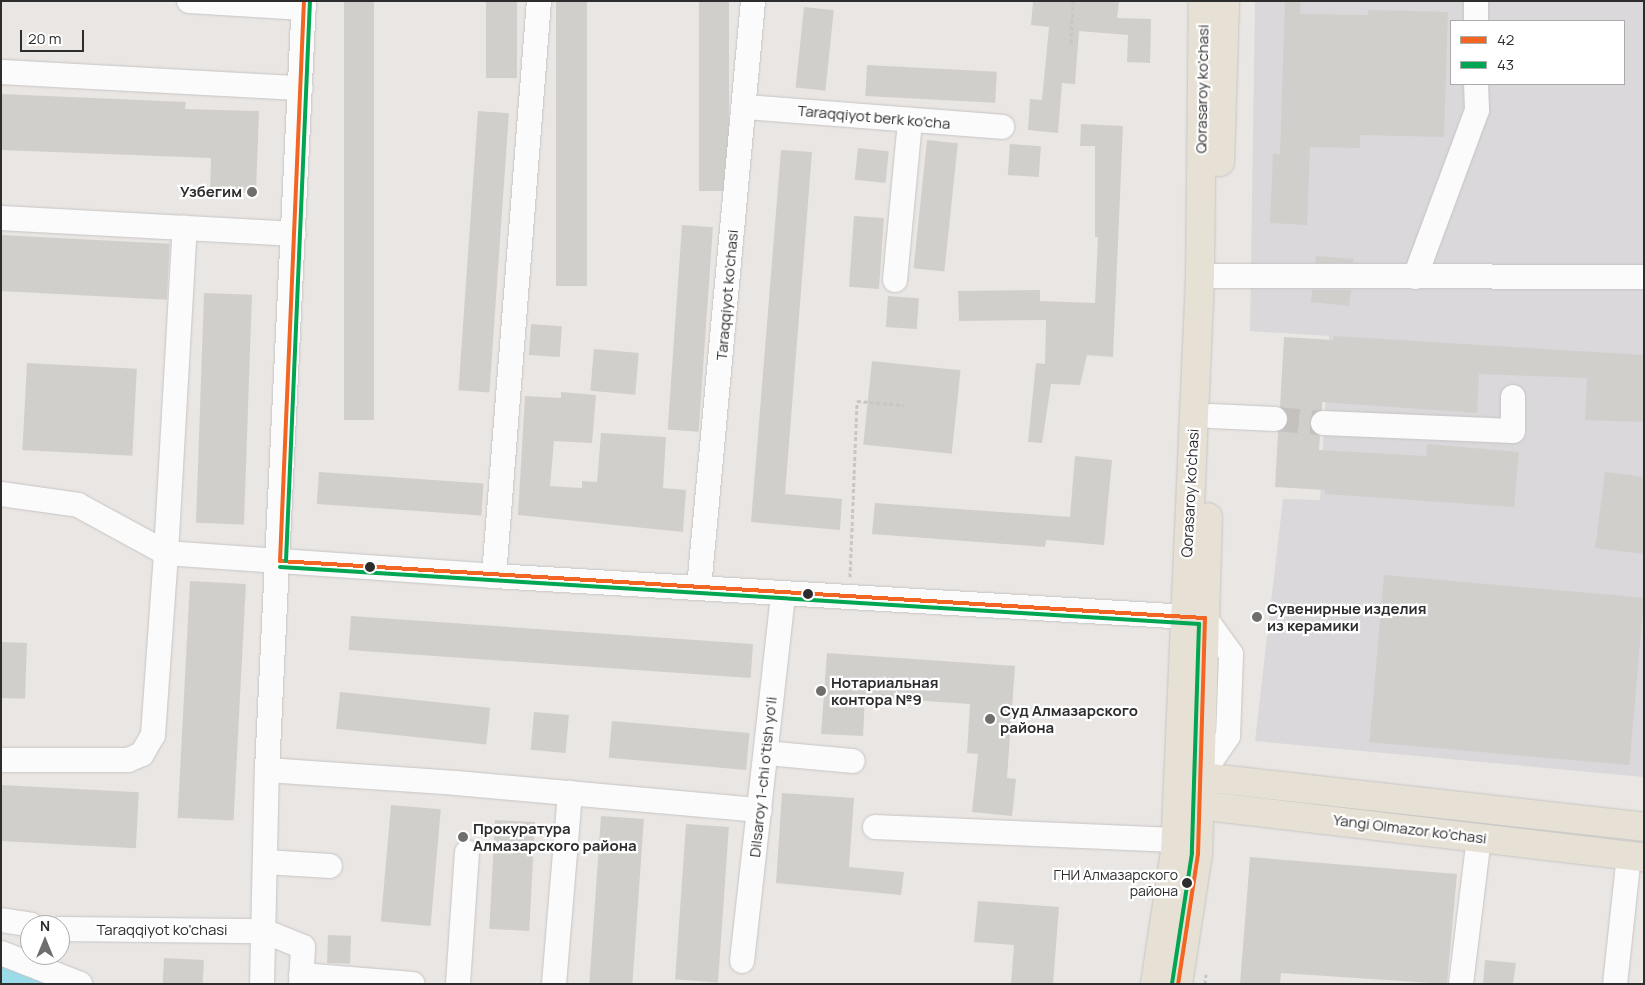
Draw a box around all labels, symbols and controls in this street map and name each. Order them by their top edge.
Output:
scale bar [22,20,86,52]
legend [1450,20,1625,85]
street label: Qorasaroy ko'chasi [1192,24,1212,154]
text: 20 m [28,28,61,49]
text: 42 [1497,29,1514,50]
text: 43 [1497,54,1514,75]
street label: Taraqqiyot berk ko'cha [797,101,951,133]
place label: Узбегим [180,183,242,201]
marker: Узбегим [246,186,258,198]
street label: Taraqqiyot ko'chasi [712,229,742,361]
street label: Qorasaroy ko'chasi [1178,428,1202,558]
unlabelled marker [365,562,375,572]
unlabelled marker [803,589,813,599]
place label: Сувенирные изделия из керамики [1267,599,1426,634]
marker: Сувенирные изделия из керамики [1251,611,1263,623]
place label: Нотариальная контора №9 [831,673,938,708]
marker: Нотариальная контора №9 [815,685,827,697]
street label: Dilsaroy 1-chi o'tish yo'li [746,696,780,858]
place label: Суд Алмазарского района [1000,701,1138,736]
marker: Суд Алмазарского района [984,713,996,725]
street label: Yangi Olmazor ko'chasi [1332,811,1488,847]
place label: Прокуратура Алмазарского района [473,819,637,854]
marker: Прокуратура Алмазарского района [457,831,469,843]
place label: ГНИ Алмазарского района [1054,867,1178,900]
marker: ГНИ Алмазарского района [1182,878,1192,888]
north arrow [20,915,70,965]
text: N [40,916,50,935]
street label: Taraqqiyot ko'chasi [96,921,228,939]

